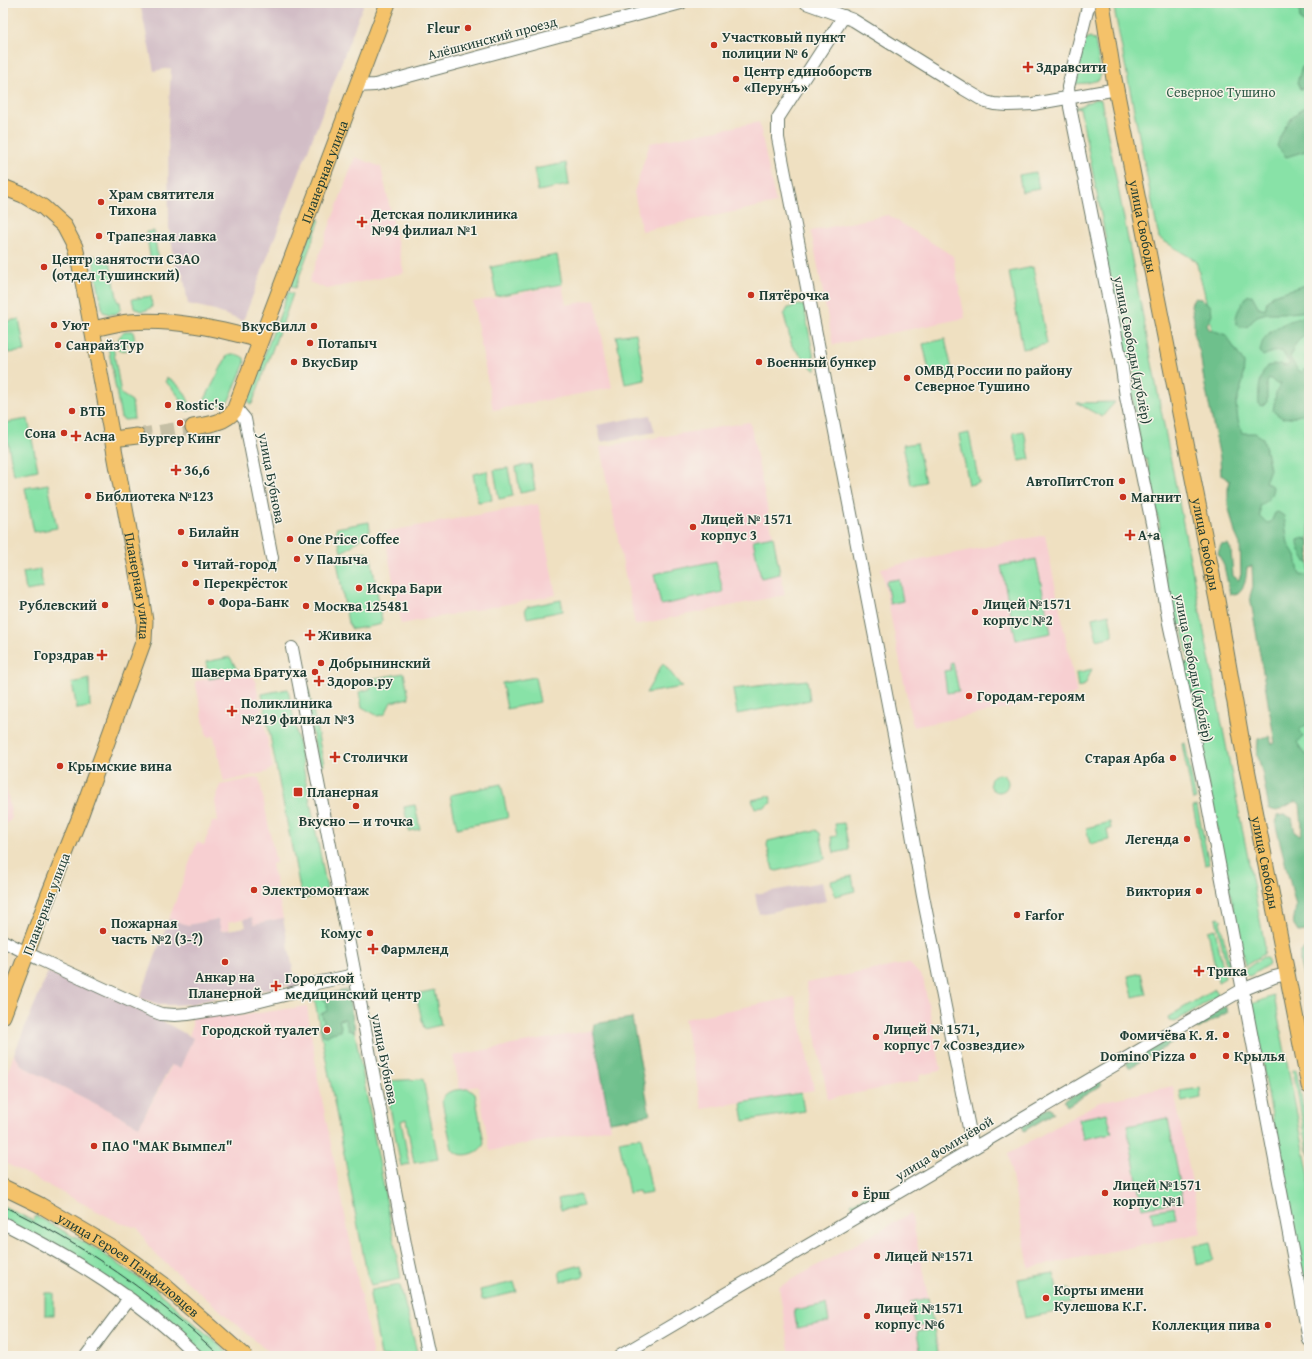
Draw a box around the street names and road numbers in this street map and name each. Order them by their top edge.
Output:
street label: Алёшкинский проезд [425,11,559,65]
street label: Планерная улица [296,117,353,226]
street label: улица Свободы [1124,177,1162,275]
street label: улица Свободы (дублёр) [1109,273,1157,426]
street label: улица Бубнова [253,430,291,525]
street label: улица Свободы [1187,495,1225,592]
street label: Планерная улица [120,531,155,641]
street label: улица Свободы (дублёр) [1170,591,1218,744]
street label: улица Свободы [1246,813,1284,911]
street label: Планерная улица [17,850,75,958]
street label: улица Бубнова [366,1011,404,1106]
street label: улица Фомичёвой [890,1111,997,1186]
street label: улица Героев Панфиловцев [53,1207,204,1322]

